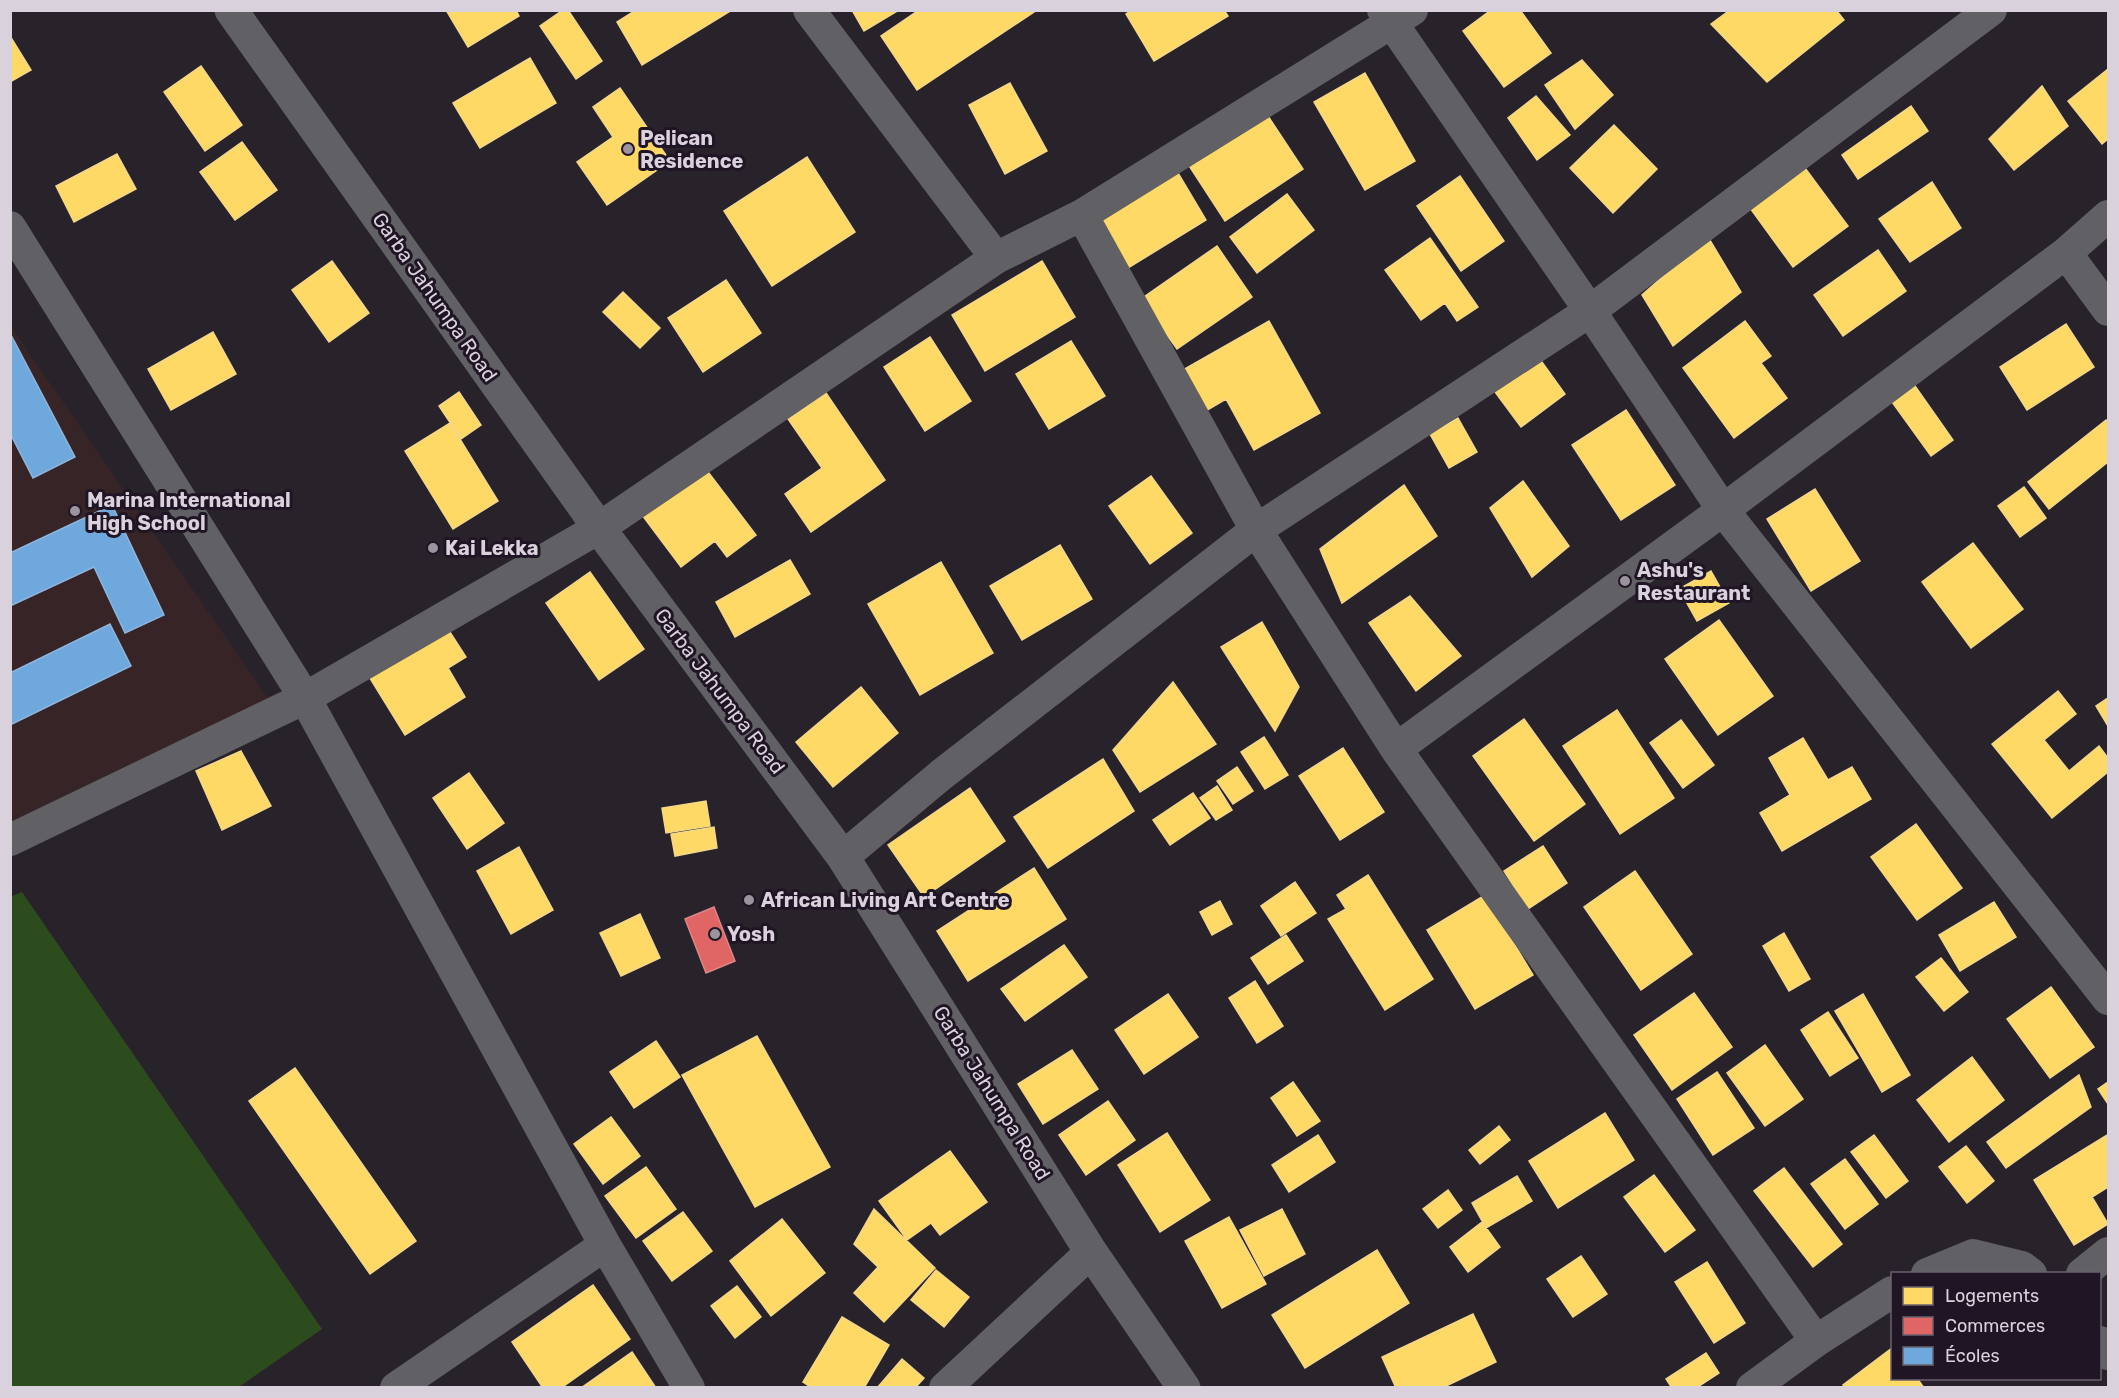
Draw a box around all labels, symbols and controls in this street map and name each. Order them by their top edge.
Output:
place label: Pelican Residence [640,126,744,173]
marker: Pelican Residence [621,142,635,156]
street label: Garba Jahumpa Road [368,208,502,386]
place label: Marina International High School [87,488,291,535]
marker: Marina International High School [68,504,82,518]
place label: Kai Lekka [445,536,539,560]
marker: Kai Lekka [426,541,440,555]
place label: Ashu's Restaurant [1637,558,1750,605]
marker: Ashu's Restaurant [1618,574,1632,588]
street label: Garba Jahumpa Road [650,604,790,778]
place label: African Living Art Centre [761,888,1010,912]
marker: African Living Art Centre [742,893,756,907]
place label: Yosh [727,922,775,946]
marker: Yosh [708,927,722,941]
street label: Garba Jahumpa Road [929,1001,1055,1185]
legend [1891,1272,2101,1380]
text: Logements [1945,1285,2039,1307]
text: Commerces [1945,1315,2045,1337]
text: Écoles [1945,1345,2000,1367]

